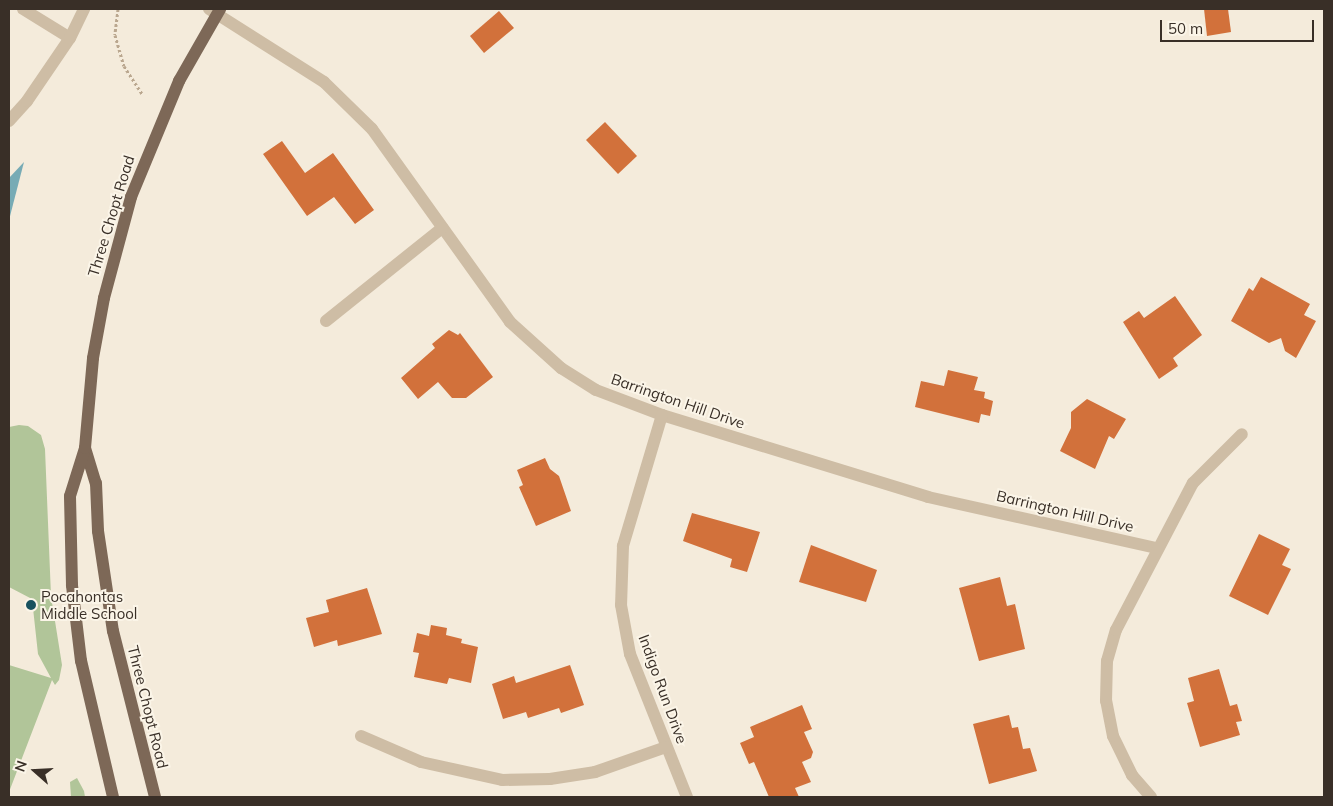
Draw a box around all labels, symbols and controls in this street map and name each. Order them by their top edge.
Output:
scale bar [1163,10,1317,42]
text: 50 m [1168,19,1203,38]
street label: Three Chopt Road [84,153,138,279]
street label: Barrington Hill Drive [609,370,747,432]
street label: Barrington Hill Drive [995,486,1135,536]
place label: Pocahontas Middle School [41,587,137,622]
marker: Pocahontas Middle School [25,599,37,611]
street label: Indigo Run Drive [635,632,691,746]
street label: Three Chopt Road [124,644,172,770]
north arrow [10,746,60,796]
text: N [11,758,31,774]

